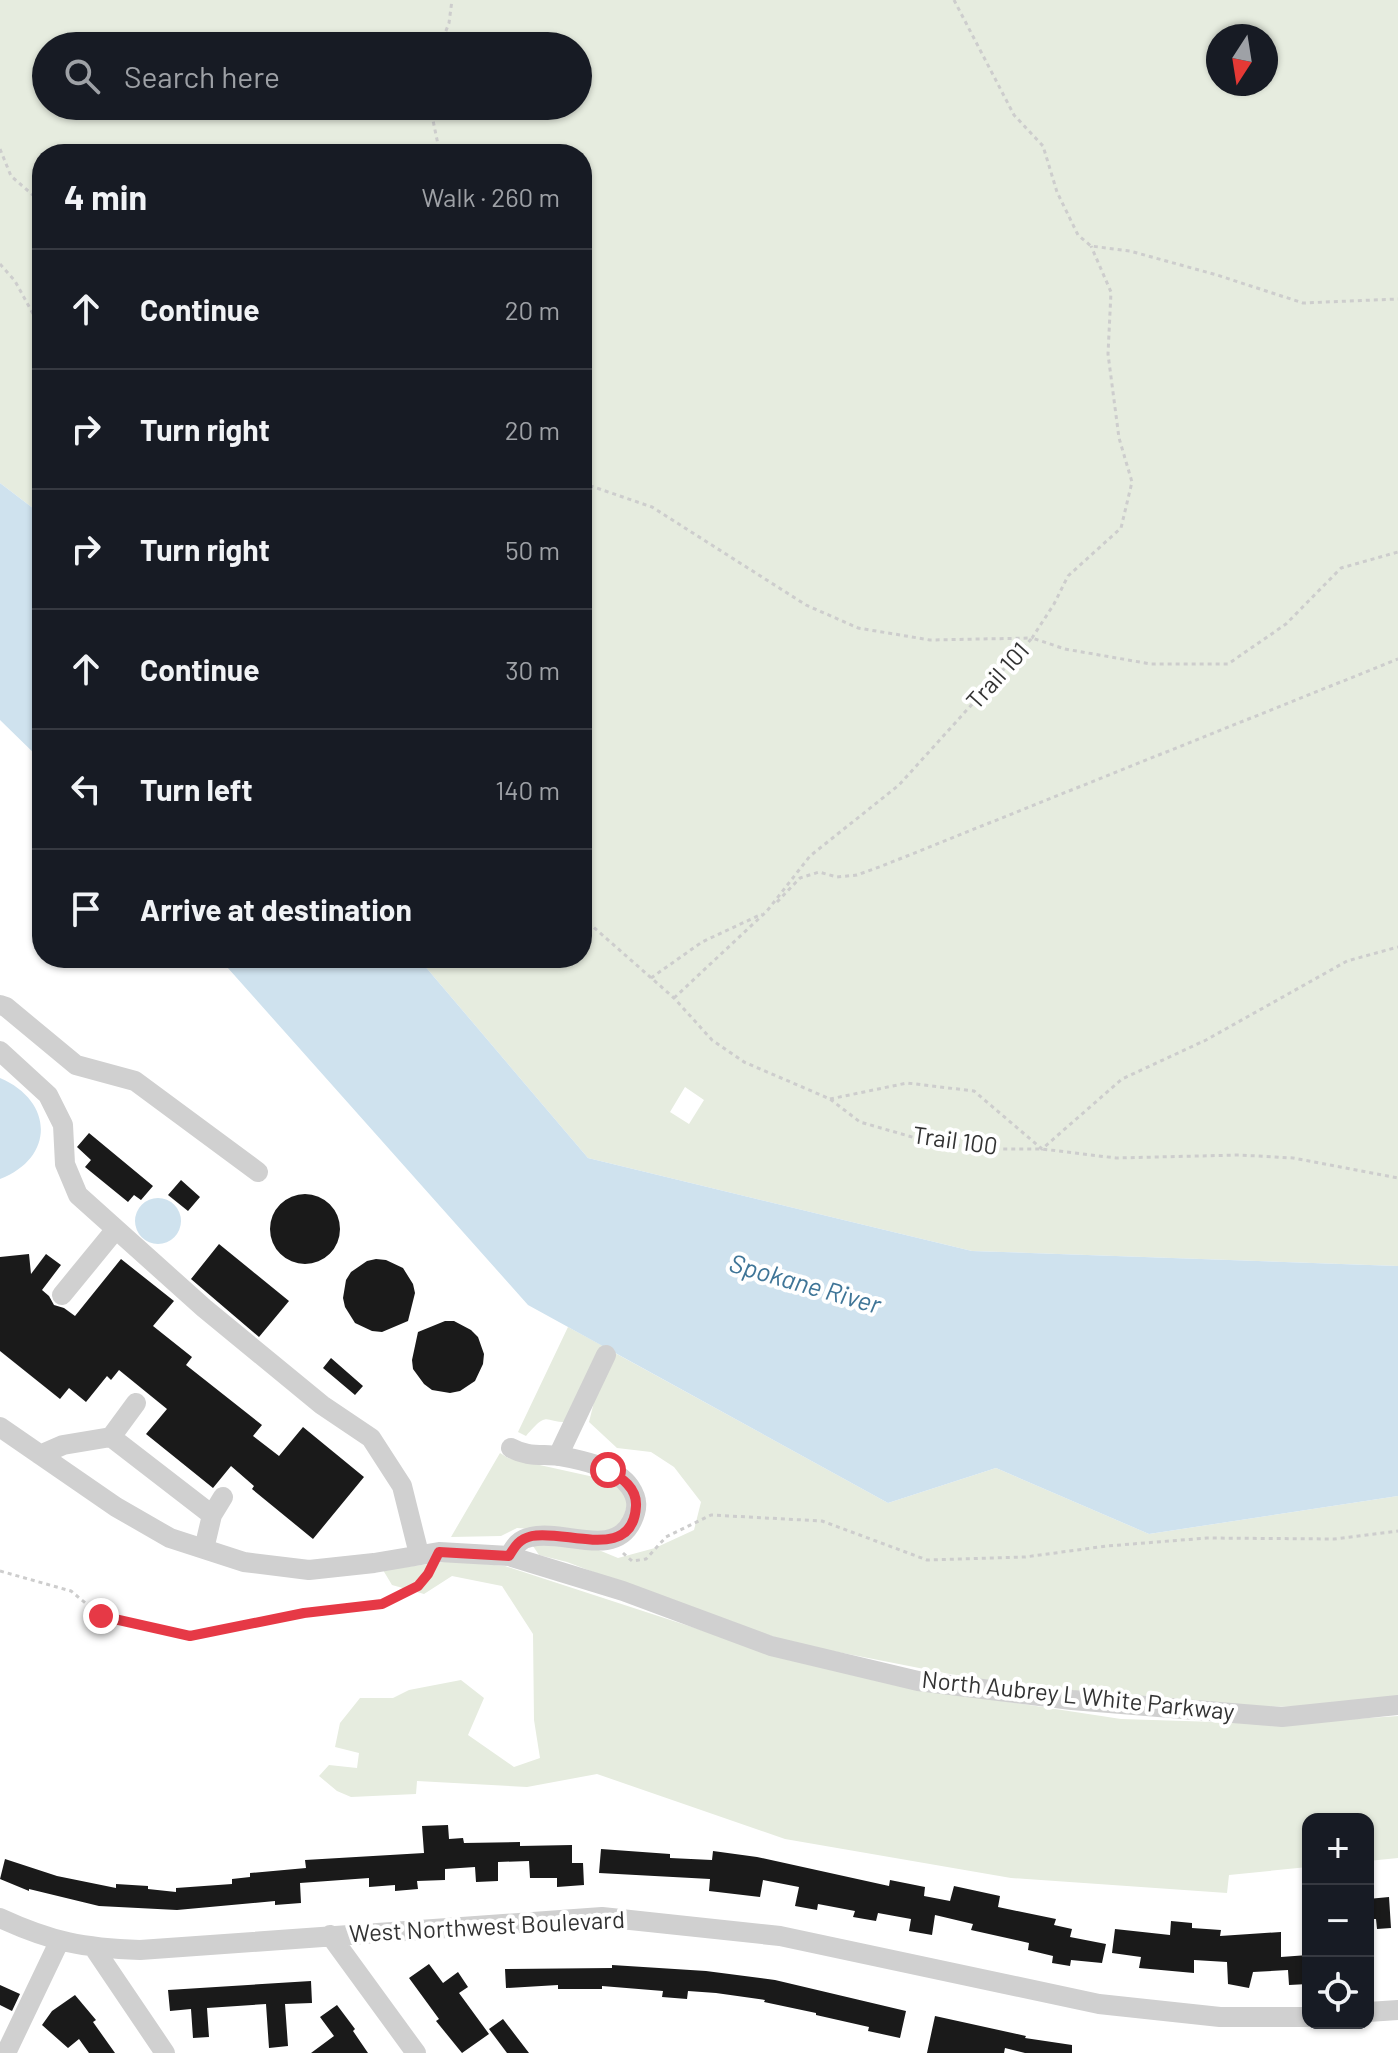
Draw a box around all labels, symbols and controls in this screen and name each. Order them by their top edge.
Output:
north arrow [1206,24,1278,96]
search box [32,32,592,120]
icon: search [60,54,104,98]
text: Search here [124,58,280,94]
text: 4 min [64,176,147,217]
text: Walk · 260 m [422,181,560,212]
icon: ahead [64,287,108,331]
text: Continue [140,291,260,327]
text: 20 m [505,294,560,325]
icon: right [64,407,108,451]
text: Turn right [140,411,270,447]
text: 20 m [505,414,560,445]
icon: right [64,527,108,571]
text: Turn right [140,531,270,567]
text: 50 m [505,534,560,565]
street label: Trail 101 [960,636,1034,714]
icon: ahead [64,647,108,691]
text: Continue [140,651,260,687]
text: 30 m [505,654,560,685]
icon: left [64,767,108,811]
text: Turn left [140,771,253,807]
text: 140 m [495,774,560,805]
icon: arrive [64,887,108,931]
text: Arrive at destination [140,891,412,927]
street label: Trail 100 [911,1119,999,1160]
water label: Spokane River [726,1246,886,1319]
route start [590,1452,626,1488]
route end [83,1598,119,1634]
street label: North Aubrey L White Parkway [920,1664,1236,1725]
map controls [1302,1813,1374,2029]
button: + [1302,1813,1374,1885]
button: − [1302,1885,1374,1957]
street label: West Northwest Boulevard [348,1904,625,1947]
button: locate [1302,1957,1374,2029]

